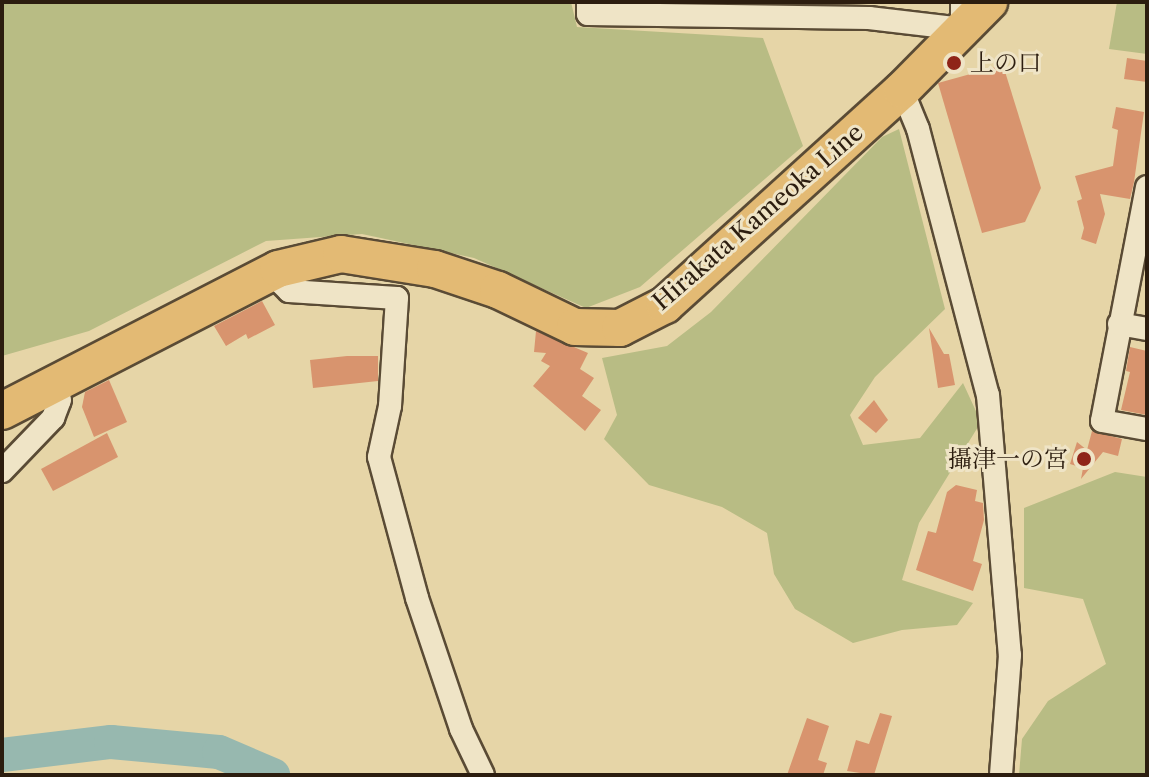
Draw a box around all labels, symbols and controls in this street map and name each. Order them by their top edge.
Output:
place label: 上の口 [970,49,1042,77]
marker: 上の口 [945,54,963,72]
street label: Hirakata Kameoka Line [647,118,869,316]
place label: 攝津一の宮 [948,445,1068,473]
marker: 攝津一の宮 [1075,450,1093,468]

